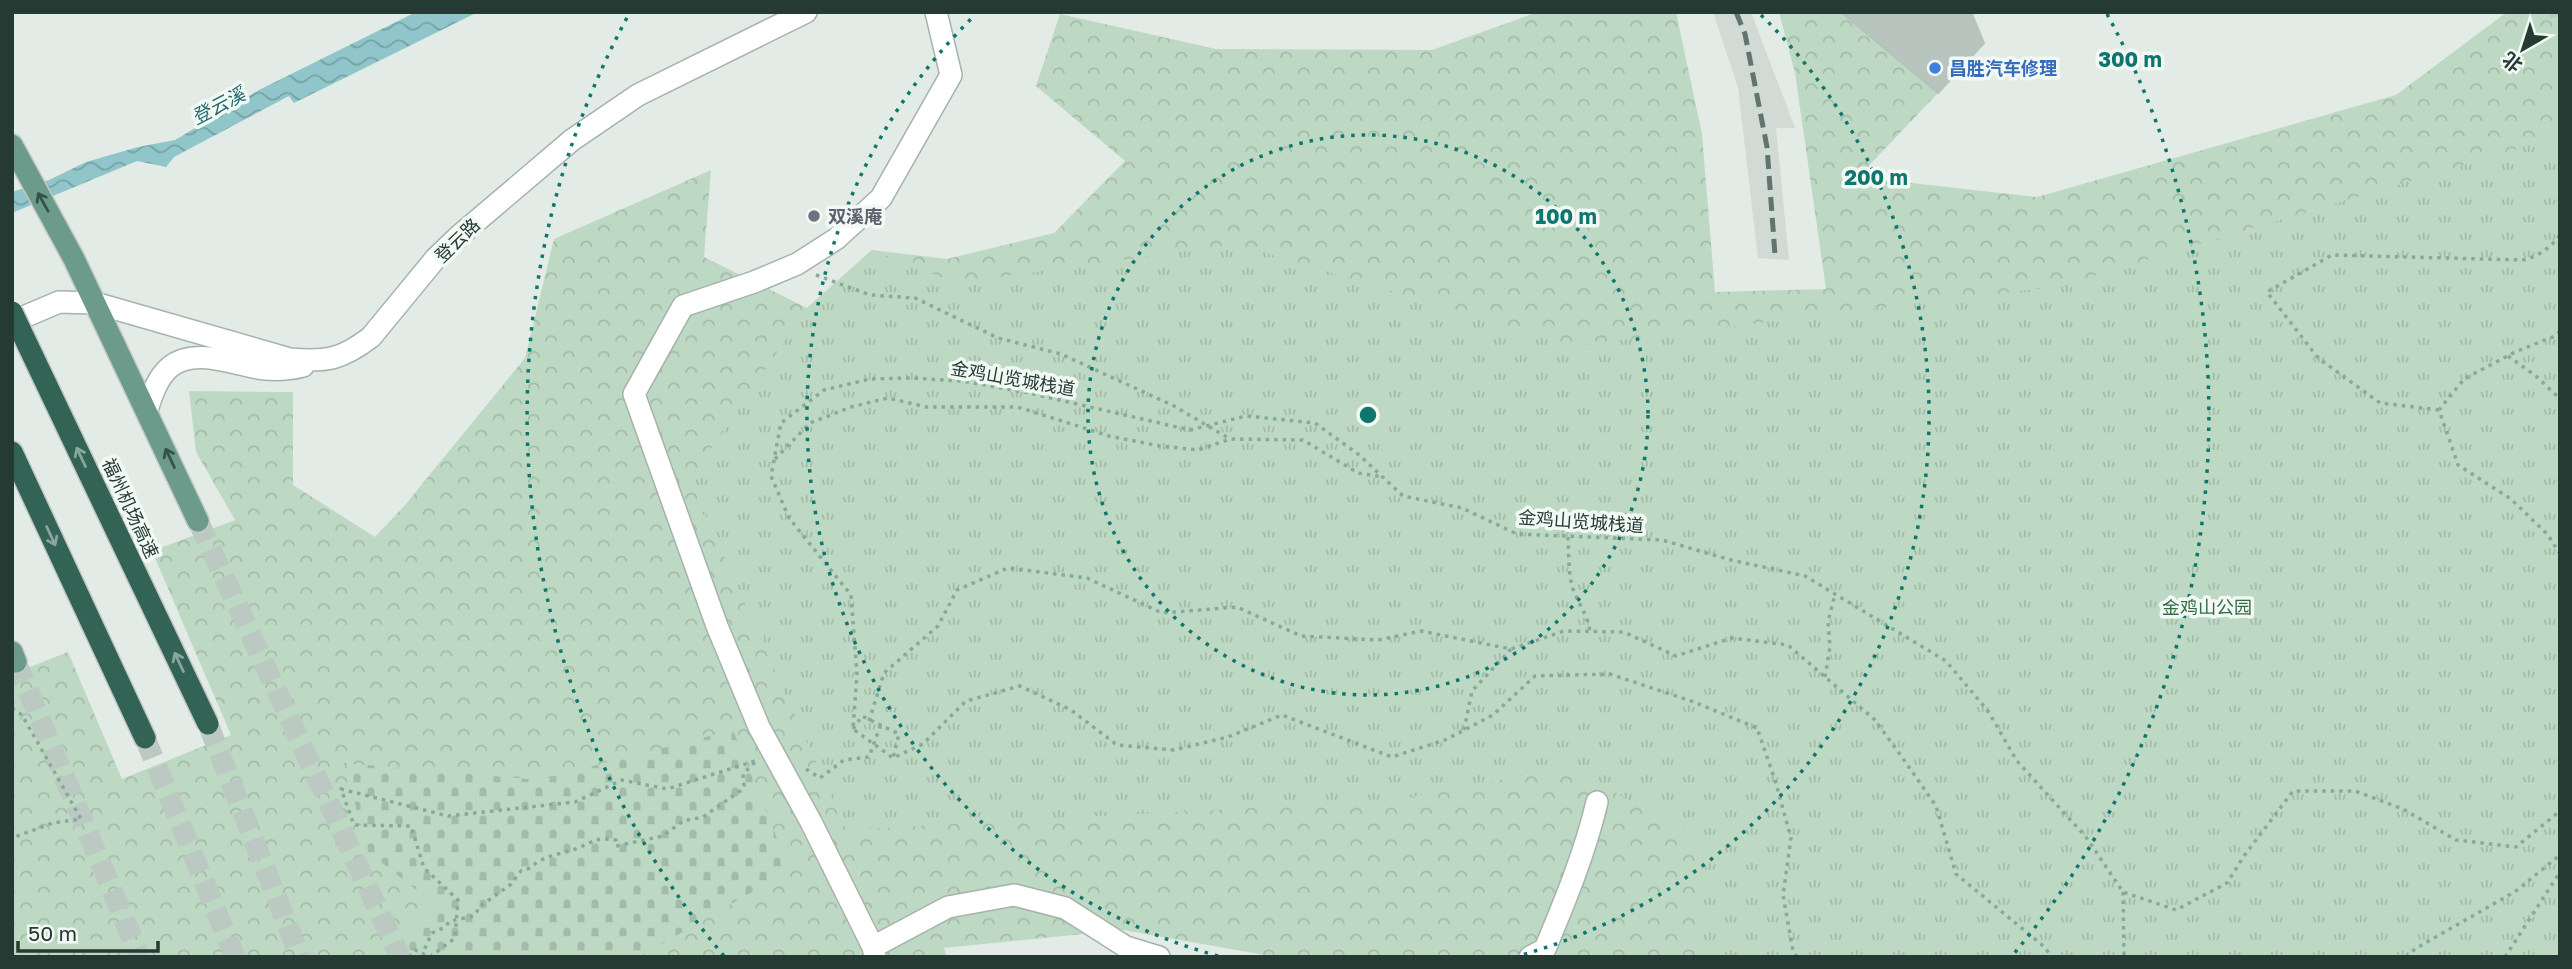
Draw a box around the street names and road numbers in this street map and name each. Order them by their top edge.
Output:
street label: 登云路 [430,213,484,267]
street label: 金鸡山览城栈道 [949,356,1077,400]
street label: 福州机场高速 [98,454,164,562]
street label: 金鸡山览城栈道 [1517,506,1645,536]

